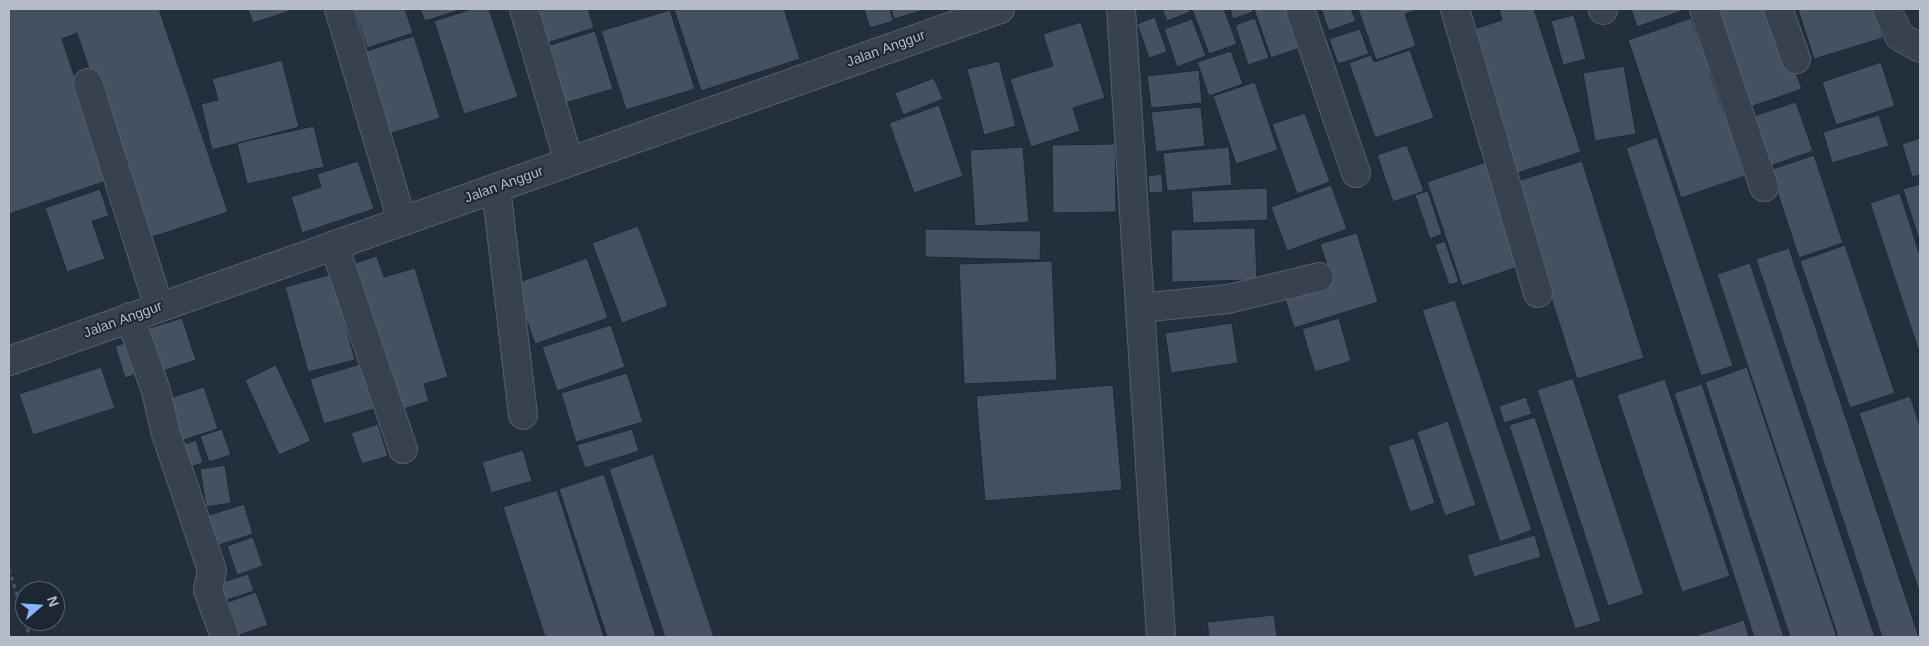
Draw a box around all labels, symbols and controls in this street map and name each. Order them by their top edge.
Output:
street label: Jalan Anggur [844,27,928,71]
street label: Jalan Anggur [462,163,546,207]
street label: Jalan Anggur [81,298,165,342]
north arrow [15,581,65,631]
text: N [44,594,62,609]

